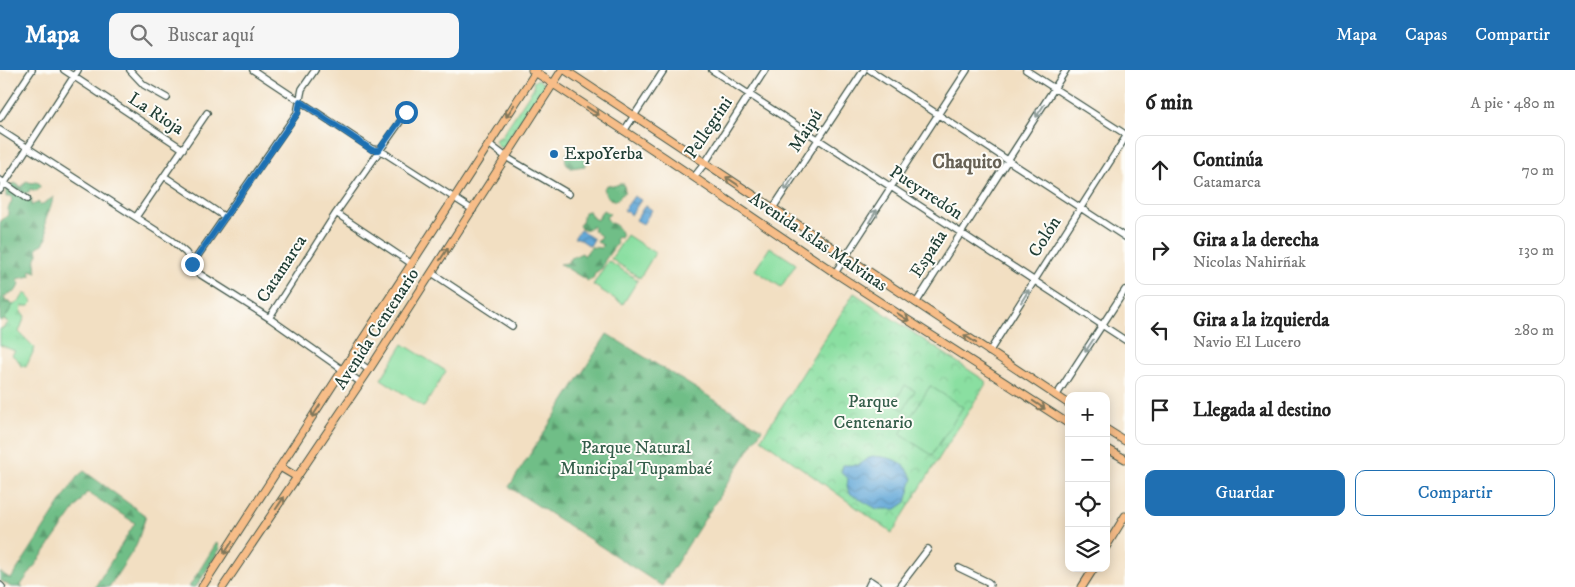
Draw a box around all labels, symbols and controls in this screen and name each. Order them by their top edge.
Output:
search box [109,13,459,58]
text: Mapa [25,20,79,50]
icon: search [127,21,155,49]
text: Buscar aquí [167,24,254,47]
text: Mapa [1336,24,1377,46]
text: Capas [1405,24,1447,46]
text: Compartir [1475,24,1550,46]
street label: La Rioja [124,88,188,140]
text: 6 min [1145,90,1193,116]
street label: Pellegrini [680,93,738,163]
text: A pie · 480 m [1471,93,1555,113]
route start [395,101,418,124]
one-way arrow [505,104,516,118]
one-way arrow [1035,104,1045,118]
one-way arrow [586,105,600,116]
street label: Maipú [784,105,828,156]
place label: ExpoYerba [564,143,643,165]
marker: ExpoYerba [548,148,560,160]
text: Continúa [1193,149,1263,172]
district label: Chaquito [932,151,1002,175]
icon: ahead [1146,156,1174,184]
text: 70 m [1522,160,1554,180]
street label: Pueyrredón [885,161,967,225]
text: Catamarca [1193,172,1261,192]
one-way arrow [726,176,740,186]
one-way arrow [784,177,794,191]
street label: Avenida Islas Malvinas [745,187,891,297]
one-way arrow [868,209,878,223]
street label: Colón [1024,212,1066,262]
street label: España [905,226,953,282]
text: Gira a la derecha [1193,229,1319,252]
street label: Catamarca [252,231,312,307]
icon: right [1146,236,1174,264]
text: 130 m [1518,240,1554,260]
one-way arrow [440,247,450,261]
text: Nicolas Nahirñak [1193,252,1306,272]
route end [181,253,204,276]
street label: Avenida Centenario [330,264,425,394]
one-way arrow [1020,289,1030,303]
text: Gira a la izquierda [1193,309,1329,332]
one-way arrow [896,312,910,322]
icon: left [1146,316,1174,344]
text: 280 m [1514,320,1554,340]
text: Navio El Lucero [1193,332,1301,352]
one-way arrow [963,334,977,344]
one-way arrow [1084,339,1094,353]
park label: Parque Centenario [833,391,913,434]
map controls [1065,392,1110,572]
button: + [1065,392,1110,437]
icon: arrive [1146,396,1174,424]
text: Llegada al destino [1193,399,1331,422]
one-way arrow [1032,400,1046,410]
one-way arrow [311,404,321,418]
park label: Parque Natural Municipal Tupambaé [560,437,713,480]
button: − [1065,437,1110,482]
button: Guardar [1145,470,1345,516]
button: Compartir [1355,470,1555,516]
button: locate [1065,482,1110,527]
one-way arrow [274,496,285,510]
button: layers [1065,527,1110,572]
one-way arrow [222,540,232,554]

